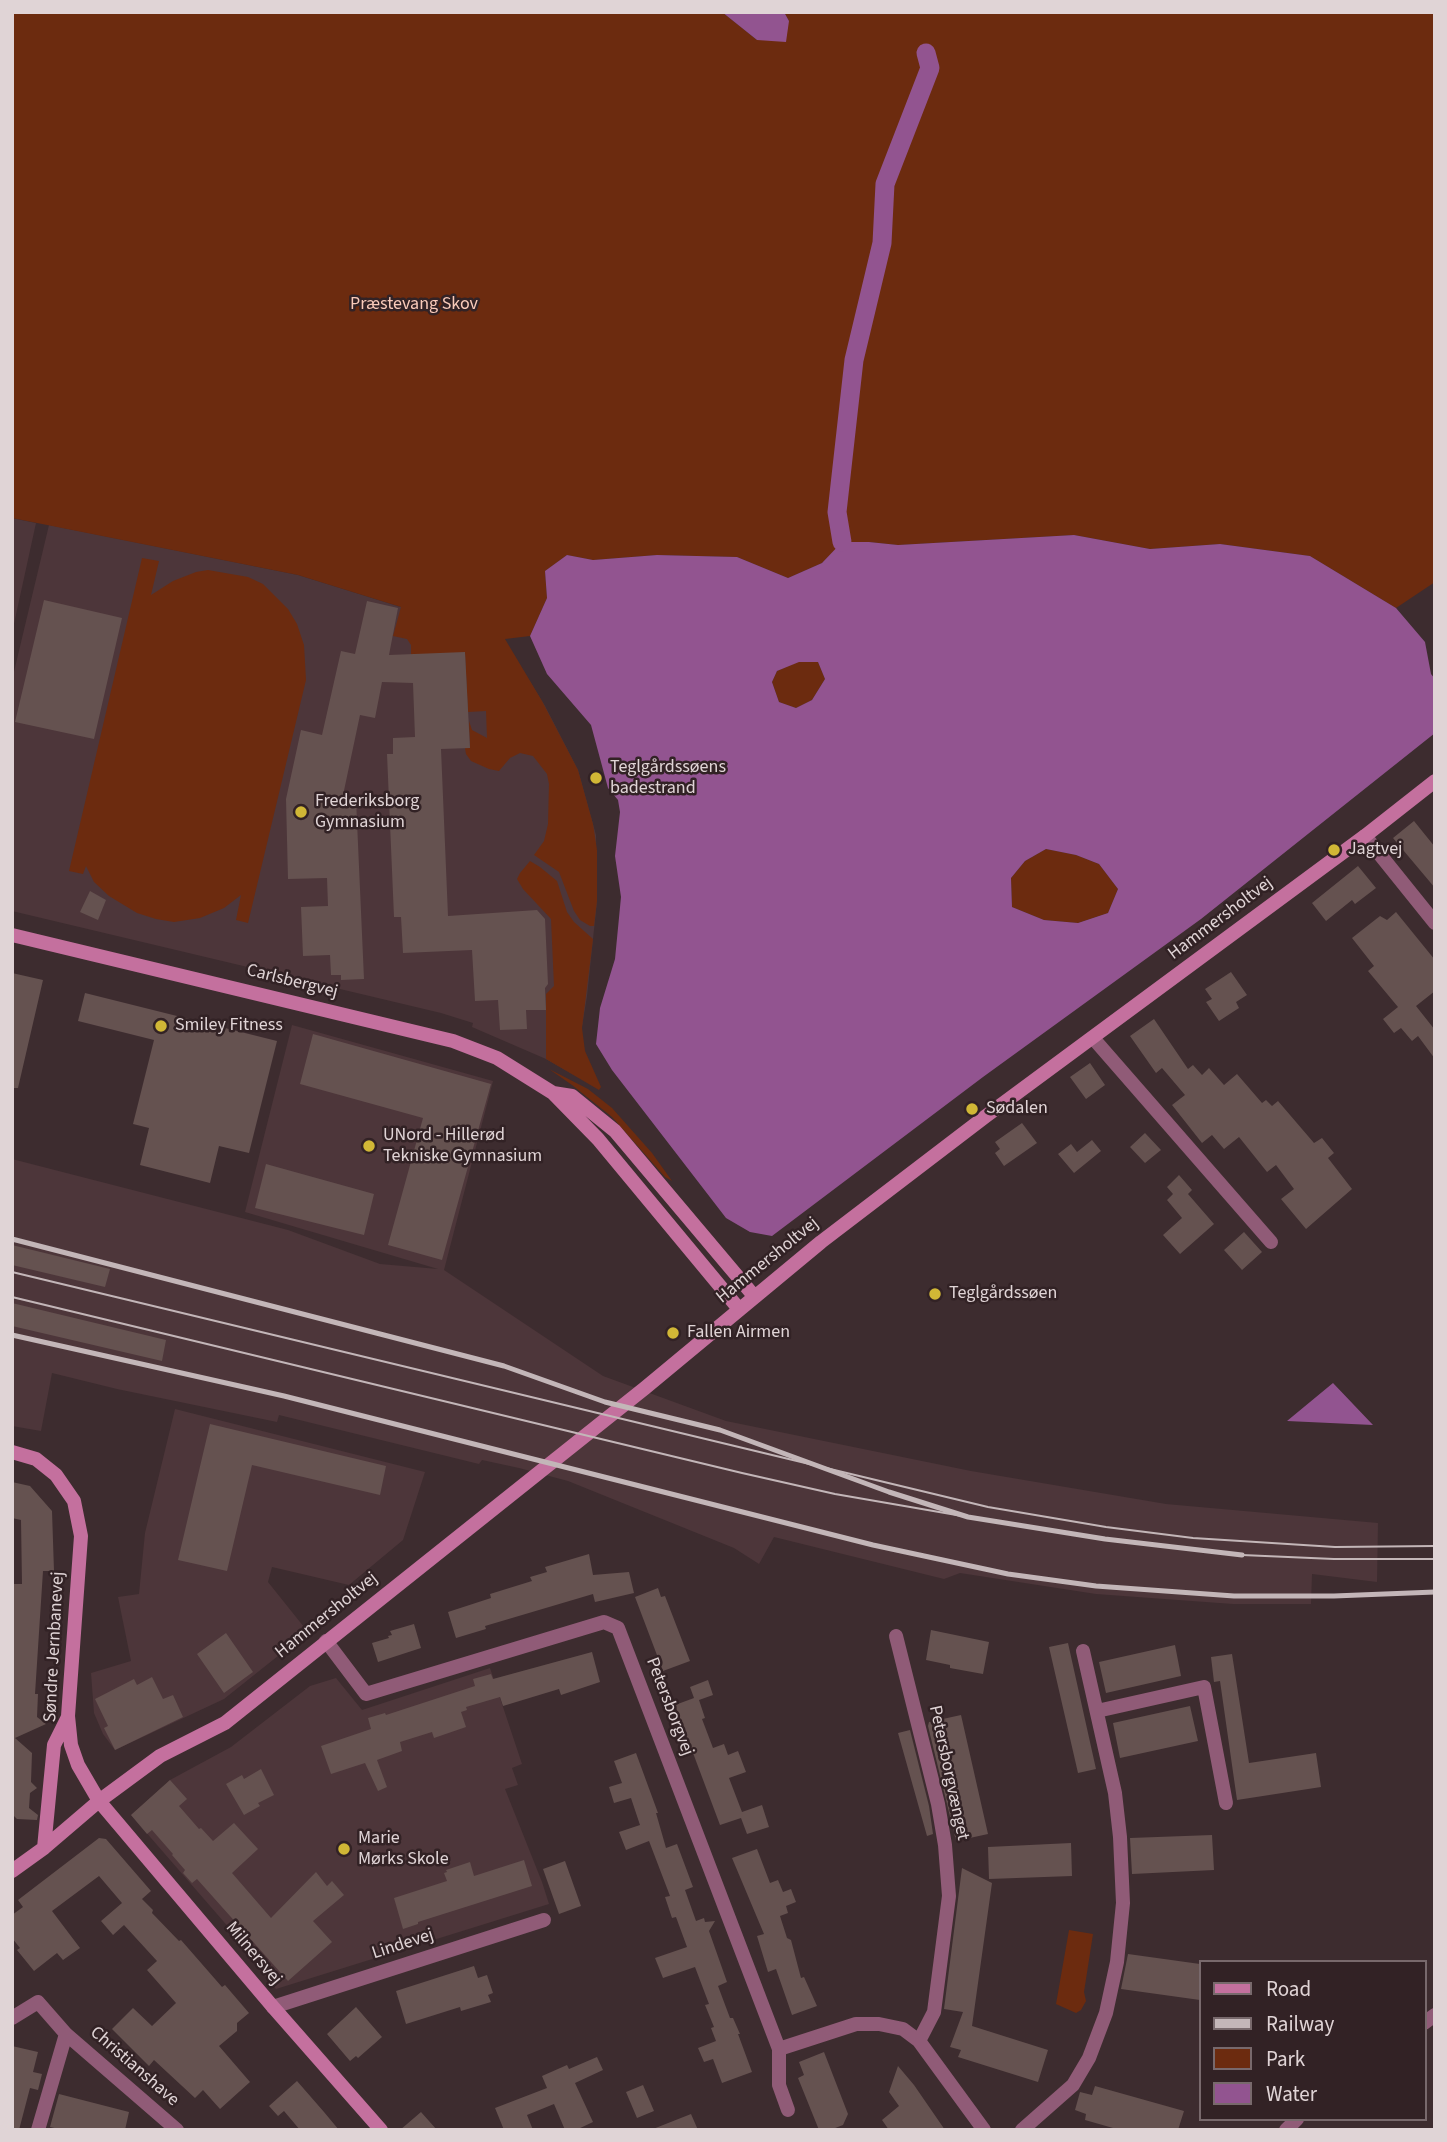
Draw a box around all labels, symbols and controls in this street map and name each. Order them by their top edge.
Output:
park label: Præstevang Skov [350,294,478,316]
place label: Teglgårdssøens badestrand [610,757,726,800]
marker: Teglgårdssøens badestrand [588,770,604,786]
place label: Frederiksborg Gymnasium [315,791,419,834]
marker: Frederiksborg Gymnasium [293,804,309,820]
place label: Jagtvej [1348,839,1403,861]
marker: Jagtvej [1326,842,1342,858]
street label: Hammersholtvej [1164,873,1278,965]
street label: Carlsbergvej [244,960,340,1004]
place label: Smiley Fitness [175,1015,283,1037]
marker: Smiley Fitness [153,1018,169,1034]
place label: Sødalen [986,1098,1048,1120]
marker: Sødalen [964,1101,980,1117]
place label: UNord - Hillerød Tekniske Gymnasium [383,1125,542,1168]
marker: UNord - Hillerød Tekniske Gymnasium [361,1138,377,1154]
street label: Hammersholtvej [713,1213,823,1309]
place label: Teglgårdssøen [949,1283,1057,1305]
marker: Teglgårdssøen [927,1286,943,1302]
place label: Fallen Airmen [687,1322,790,1344]
marker: Fallen Airmen [665,1325,681,1341]
street label: Hammersholtvej [272,1568,382,1664]
street label: Søndre Jernbanevej [40,1571,70,1723]
street label: Petersborgvej [640,1655,698,1759]
street label: Petersborgvænget [923,1704,973,1842]
place label: Marie Mørks Skole [358,1828,449,1870]
marker: Marie Mørks Skole [336,1841,352,1857]
street label: Milnersvej [220,1918,286,1990]
street label: Lindevej [369,1925,437,1965]
legend [1198,1960,1426,2121]
text: Road [1266,1974,1311,2004]
text: Railway [1266,2009,1334,2039]
street label: Christianshave [85,2022,183,2112]
text: Park [1266,2044,1305,2074]
text: Water [1266,2079,1317,2109]

